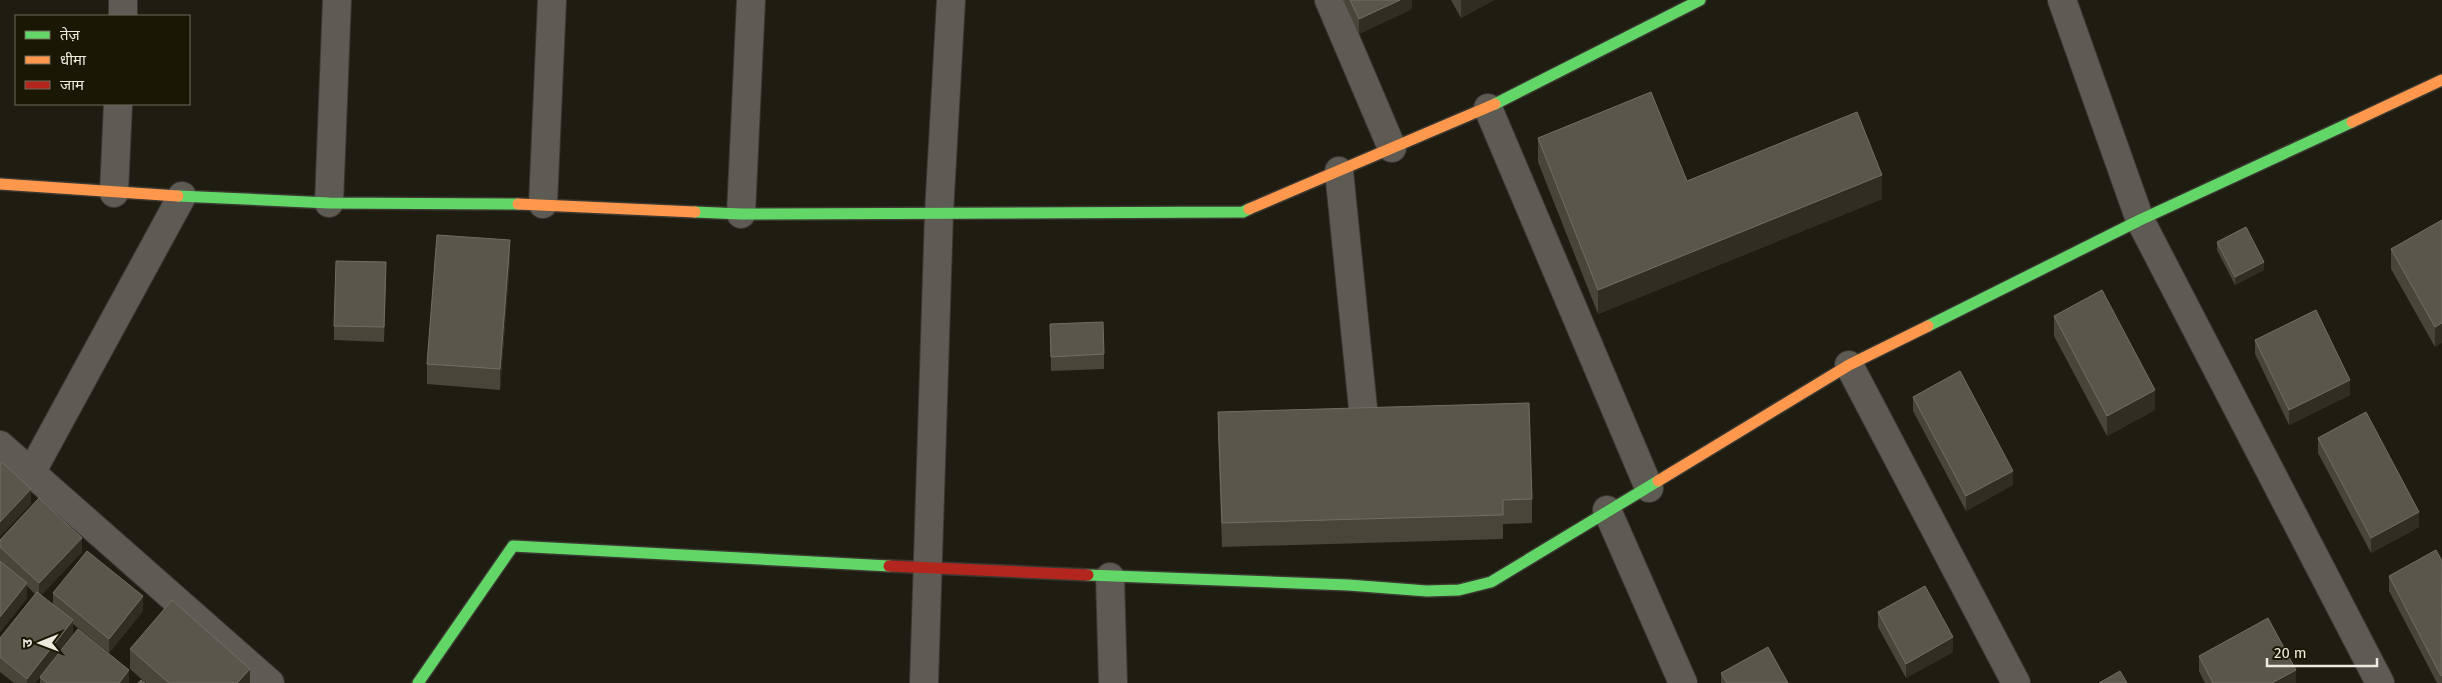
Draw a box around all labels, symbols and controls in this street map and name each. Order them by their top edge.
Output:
legend [15,15,190,105]
text: तेज़ [60,26,81,44]
text: धीमा [60,51,87,69]
text: जाम [60,76,85,94]
north arrow [15,618,65,668]
scale bar [2267,636,2377,668]
text: उ [19,638,36,647]
text: 20 m [2274,644,2307,662]

